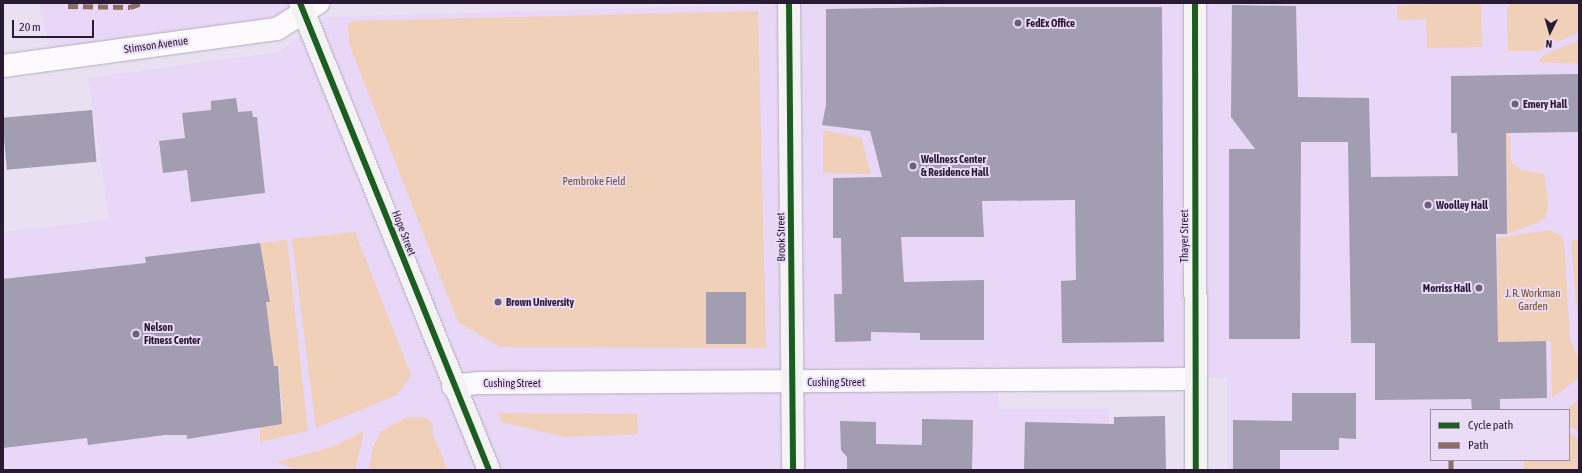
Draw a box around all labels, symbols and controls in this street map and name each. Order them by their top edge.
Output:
scale bar [14,12,96,38]
north arrow [1530,12,1570,52]
place label: FedEx Office [1026,16,1075,30]
marker: FedEx Office [1013,18,1023,28]
text: 20 m [19,20,41,34]
street label: Stimson Avenue [123,34,189,56]
text: N [1545,38,1553,50]
place label: Emery Hall [1523,97,1567,111]
marker: Emery Hall [1510,99,1520,109]
place label: Wellness Center & Residence Hall [921,153,989,179]
marker: Wellness Center & Residence Hall [908,161,918,171]
park label: Pembroke Field [563,174,625,188]
place label: Woolley Hall [1436,198,1488,212]
marker: Woolley Hall [1423,200,1433,210]
street label: Hope Street [389,209,419,257]
street label: Thayer Street [1177,209,1191,263]
street label: Brook Street [774,212,788,262]
place label: Morriss Hall [1423,281,1471,295]
marker: Morriss Hall [1474,283,1484,293]
park label: J. R. Workman Garden [1506,287,1560,313]
place label: Brown University [506,295,574,309]
marker: Brown University [493,297,503,307]
place label: Nelson Fitness Center [144,321,200,347]
marker: Nelson Fitness Center [131,329,141,339]
street label: Cushing Street [807,375,865,389]
street label: Cushing Street [483,376,541,390]
legend [1430,409,1570,461]
text: Cycle path [1468,418,1513,432]
text: Path [1468,438,1489,452]

